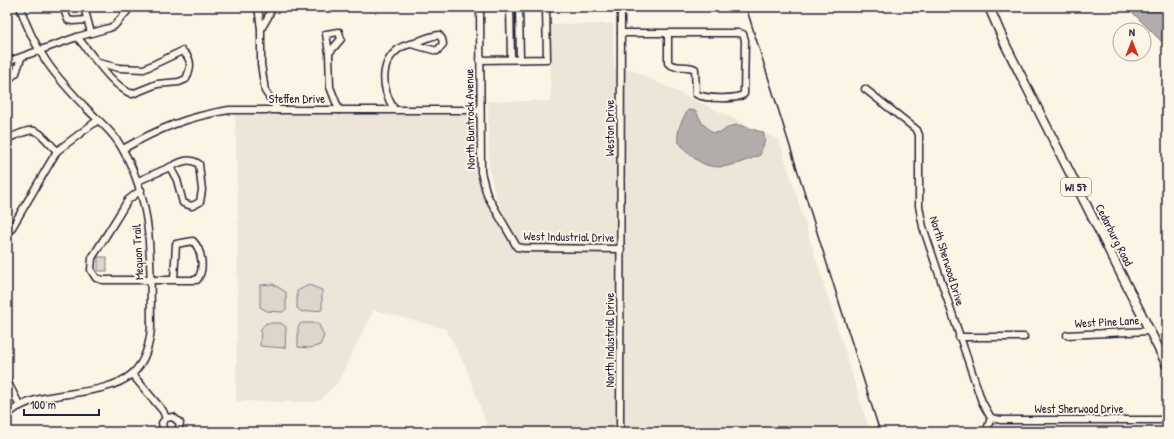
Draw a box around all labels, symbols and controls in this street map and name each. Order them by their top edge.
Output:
north arrow [1112,22,1152,62]
text: N [1129,25,1135,39]
street label: North Buntrock Avenue [460,68,479,169]
street label: Steffen Drive [269,90,325,107]
street label: Weston Drive [601,100,618,156]
road number: WI 57 [1061,178,1091,196]
street label: Cedarburg Road [1092,201,1137,269]
street label: North Sherwood Drive [926,214,969,308]
street label: Mequon Trail [128,223,147,280]
street label: West Industrial Drive [524,227,615,246]
street label: North Industrial Drive [601,292,618,387]
street label: West Pine Lane [1074,311,1140,332]
scale bar [24,391,99,417]
text: 100 m [30,396,56,413]
street label: West Sherwood Drive [1035,400,1124,417]

